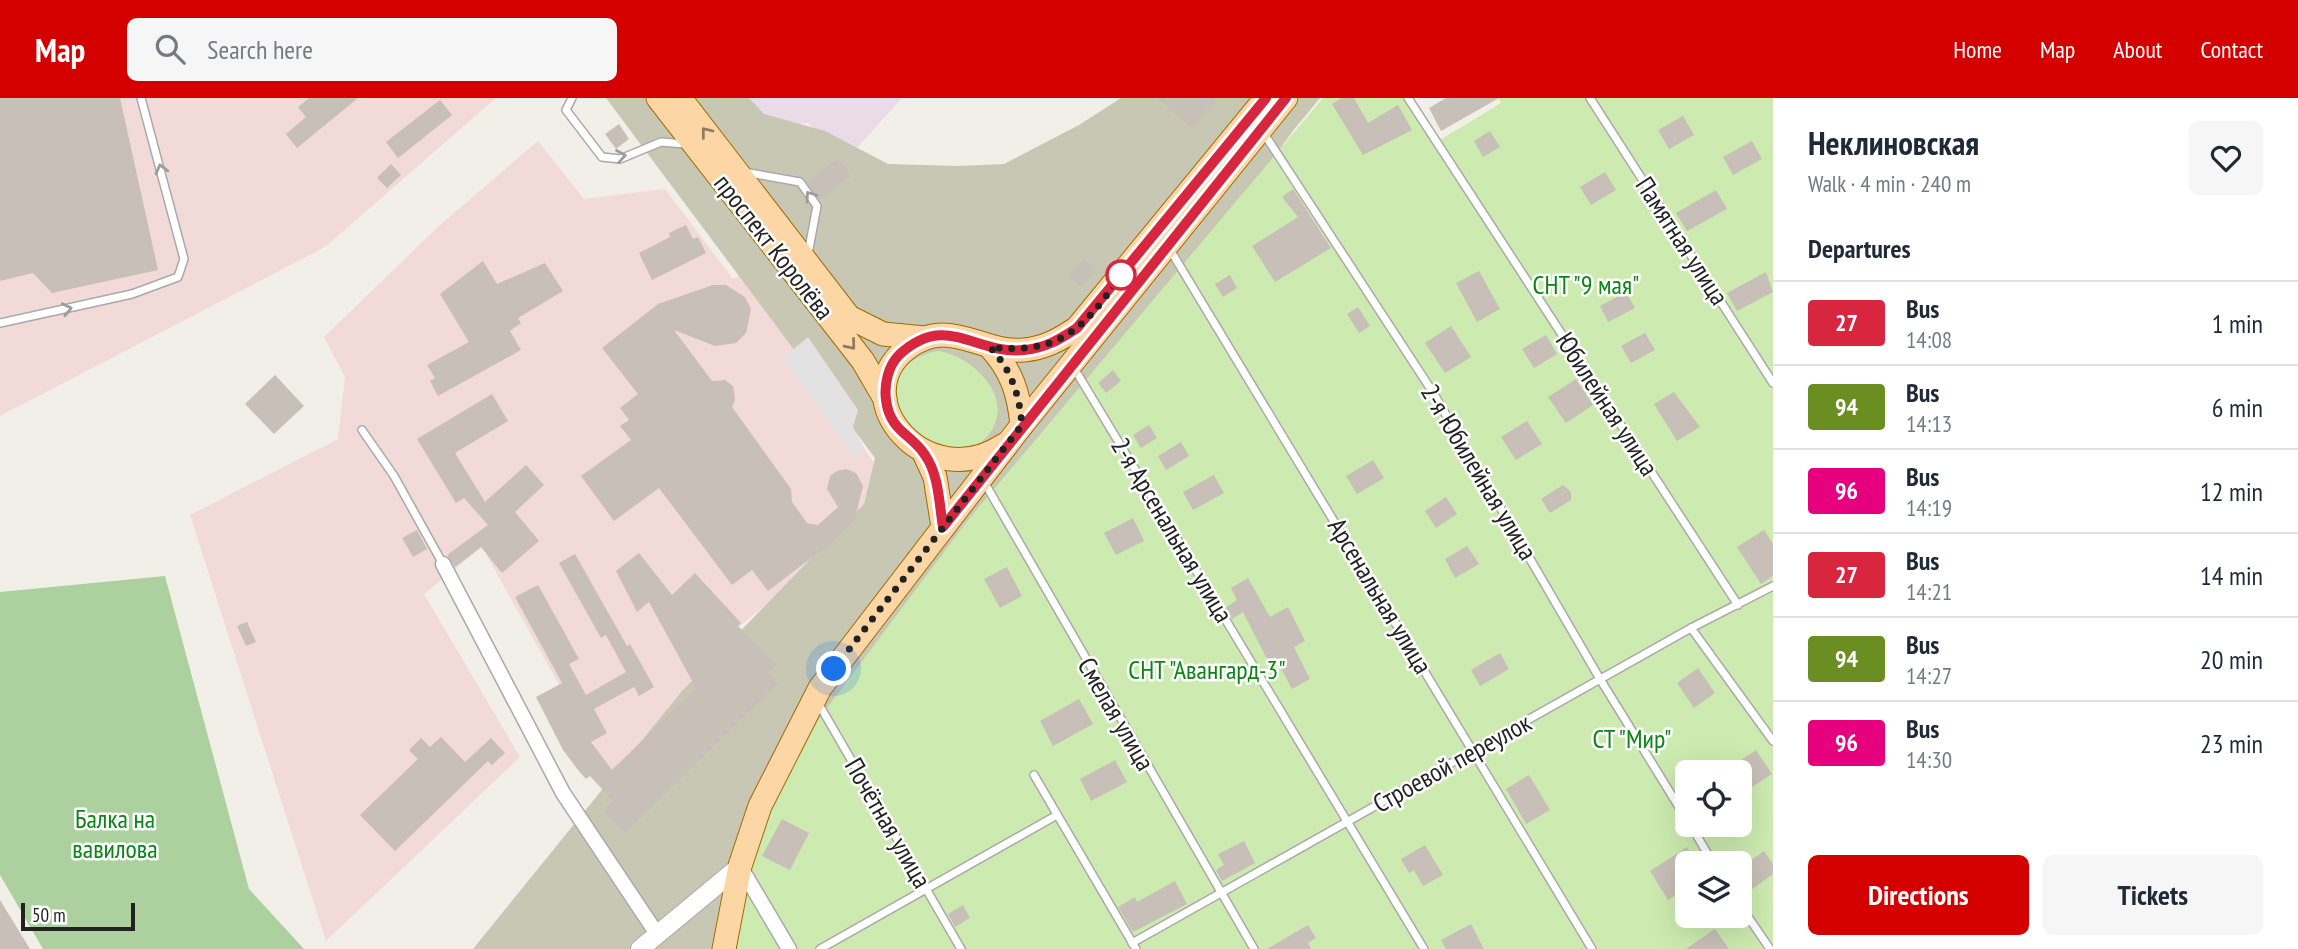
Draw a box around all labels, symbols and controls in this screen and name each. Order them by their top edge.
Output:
search box [127,18,617,81]
text: Map [35,28,85,71]
icon: search [151,30,189,68]
text: Search here [207,33,313,66]
text: Home [1953,34,2002,65]
text: Map [2040,34,2075,65]
text: About [2113,34,2162,65]
text: Contact [2200,34,2263,65]
text: Неклиновская [1808,121,1979,164]
button: heart [2189,121,2263,195]
one-way arrow [702,127,715,139]
one-way arrow [615,149,626,164]
one-way arrow [154,163,169,175]
street label: проспект Королёва [707,167,841,326]
text: Walk · 4 min · 240 m [1808,169,1971,198]
street label: Памятная улица [1629,170,1736,311]
one-way arrow [806,191,818,204]
text: Departures [1808,232,1911,265]
unlabelled marker [1106,260,1136,290]
park label: СНТ "9 мая" [1533,268,1639,301]
text: Bus [1906,292,1939,325]
one-way arrow [61,302,73,317]
text: 27 [1835,307,1858,338]
text: 1 min [2212,307,2263,340]
text: 14:08 [1906,325,1952,354]
street label: Юбилейная улица [1549,326,1666,482]
one-way arrow [842,337,855,349]
text: Bus [1906,376,1939,409]
street label: 2-я Юбилейная улица [1414,378,1545,566]
text: 94 [1835,391,1858,422]
text: 6 min [2212,391,2263,424]
text: 14:13 [1906,409,1952,438]
street label: 2-я Арсенальная улица [1104,431,1241,628]
text: Bus [1906,460,1939,493]
text: 96 [1835,475,1858,506]
text: 12 min [2200,475,2263,508]
text: 14:19 [1906,493,1952,522]
street label: Арсенальная улица [1321,512,1440,680]
text: Bus [1906,544,1939,577]
text: 27 [1835,559,1858,590]
text: 14 min [2200,559,2263,592]
text: 14:21 [1906,577,1952,606]
text: Bus [1906,628,1939,661]
text: 94 [1835,643,1858,674]
text: 20 min [2200,643,2263,676]
your location [816,651,851,686]
street label: Смелая улица [1071,651,1162,776]
park label: СНТ "Авангард-3" [1128,653,1286,686]
text: 14:27 [1906,661,1952,690]
street label: Строевой переулок [1367,706,1537,820]
text: Bus [1906,712,1939,745]
park label: СТ "Мир" [1592,722,1672,755]
text: 96 [1835,727,1858,758]
text: 23 min [2200,727,2263,760]
text: 14:30 [1906,745,1952,774]
street label: Почётная улица [838,752,939,894]
map controls [1675,760,1752,928]
button: locate [1675,760,1752,837]
park label: Балка на вавилова [72,802,158,865]
button: layers [1675,851,1752,928]
button: Directions [1808,855,2029,935]
button: Tickets [2043,855,2263,935]
scale bar [21,900,135,932]
text: 50 m [32,903,66,927]

